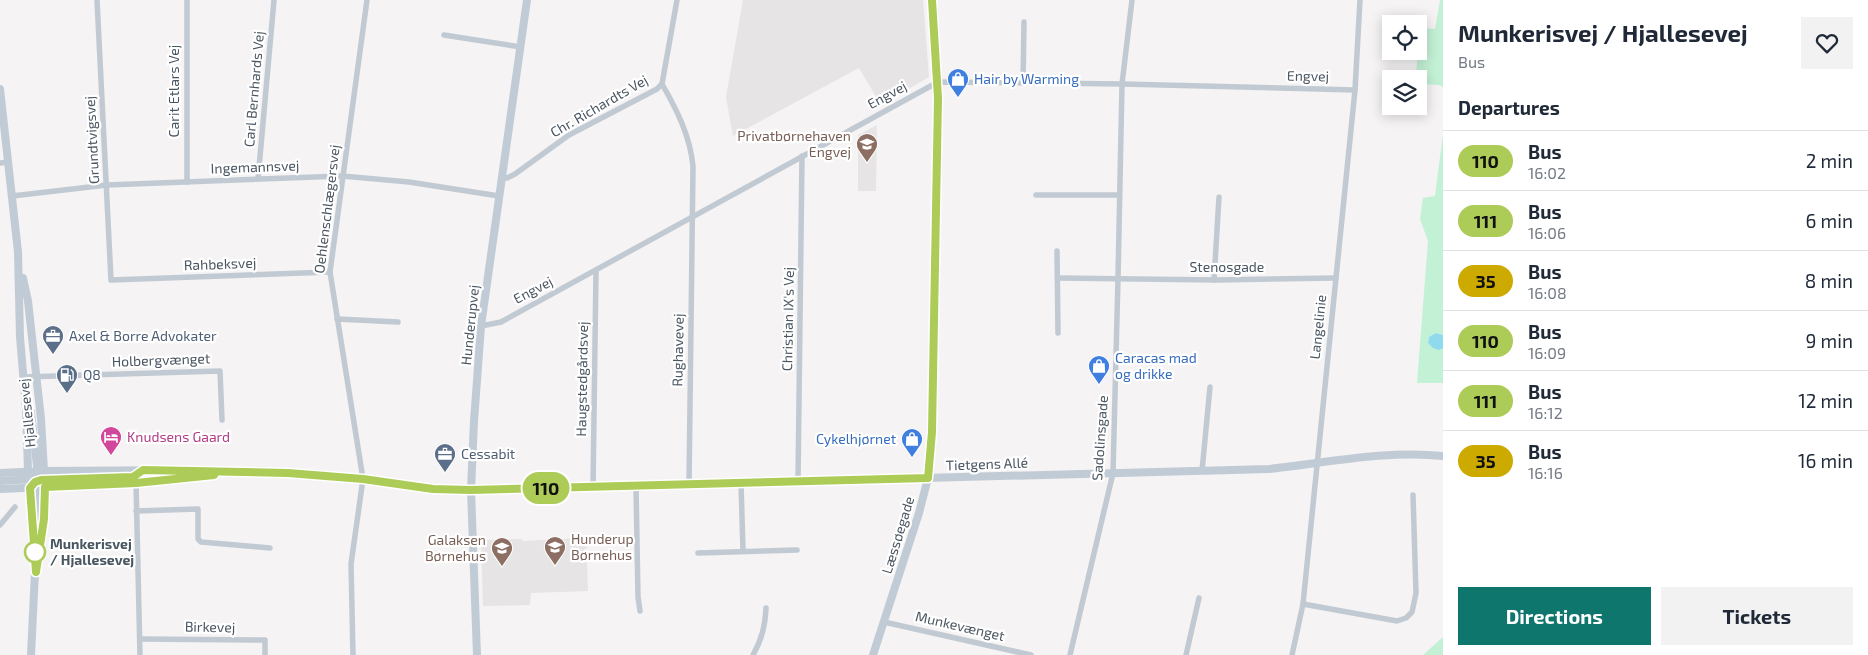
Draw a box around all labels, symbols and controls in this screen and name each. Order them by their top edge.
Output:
map controls [1382,15,1427,115]
button: locate [1382,15,1427,60]
button: heart [1801,17,1853,69]
text: Munkerisvej / Hjallesevej [1458,18,1748,47]
street label: Carl Bernhards Vej [240,30,267,148]
street label: Carit Etlars Vej [165,45,182,137]
text: Bus [1458,52,1485,71]
shop icon: Hair by Warming [946,67,970,98]
street label: Engvej [1287,67,1329,84]
place label: Hair by Warming [974,70,1079,87]
button: layers [1382,70,1427,115]
street label: Chr. Richardts Vej [547,71,651,140]
street label: Engvej [864,77,909,112]
street label: Grundtvigsvej [81,96,102,184]
text: Departures [1458,96,1560,119]
place label: Privatbørnehaven Engvej [737,127,851,160]
school or university icon: Privatbørnehaven Engvej [855,132,879,163]
text: Bus [1528,140,1562,163]
street label: Oehlenschlægersvej [310,144,343,274]
text: 2 min [1806,149,1853,172]
text: 110 [1472,150,1499,172]
street label: Ingemannsvej [210,156,300,177]
text: 16:02 [1528,163,1566,182]
text: Bus [1528,200,1562,223]
text: 6 min [1805,209,1853,232]
text: 111 [1474,210,1497,232]
text: 16:06 [1528,223,1566,242]
street label: Rahbeksvej [183,254,257,273]
street label: Stenosgade [1190,258,1264,275]
text: Bus [1528,260,1562,283]
street label: Christian IX's Vej [778,267,797,371]
text: 8 min [1805,269,1853,292]
text: 35 [1475,270,1496,292]
street label: Engvej [510,272,555,307]
text: 16:08 [1528,283,1567,302]
street label: Hunderupvej [457,284,482,366]
street label: Langelinie [1306,294,1329,360]
street label: Rughavevej [668,313,687,387]
text: Bus [1528,320,1562,343]
street label: Haugstedgårdsvej [572,321,591,437]
office icon: Axel & Borre Advokater [41,324,65,355]
place label: Axel & Borre Advokater [69,327,217,344]
text: 9 min [1805,329,1853,352]
text: 110 [1472,330,1499,352]
text: 16:09 [1528,343,1566,362]
street label: Holbergvænget [111,349,211,370]
place label: Caracas mad og drikke [1115,349,1197,382]
shop icon: Caracas mad og drikke [1087,354,1111,385]
fuel station icon: Q8 [55,363,79,394]
place label: Q8 [83,366,101,383]
street label: Hjallesevej [14,378,39,448]
text: Bus [1528,380,1562,403]
text: 12 min [1798,389,1853,412]
text: 111 [1474,390,1497,412]
street label: Sadolinsgade [1088,395,1111,481]
text: 16:12 [1528,403,1563,422]
hotel icon: Knudsens Gaard [99,425,123,456]
shop icon: Cykelhjørnet [900,427,924,458]
place label: Knudsens Gaard [127,428,230,445]
place label: Cykelhjørnet [816,430,896,447]
text: Bus [1528,440,1562,463]
office icon: Cessabit [433,442,457,473]
place label: Cessabit [461,445,515,462]
text: 16 min [1798,449,1853,472]
text: 35 [1475,450,1496,472]
street label: Tietgens Allé [946,454,1028,473]
text: 16:16 [1528,463,1563,482]
line badge: 110 [517,472,575,504]
text: 110 [533,477,559,499]
street label: Læssøegade [878,494,917,576]
place label: Hunderup Børnehus [571,530,634,563]
place label: Galaksen Børnehus [425,531,486,564]
place label: Munkerisvej / Hjallesevej [50,535,134,568]
school or university icon: Hunderup Børnehus [543,535,567,566]
school or university icon: Galaksen Børnehus [490,536,514,567]
marker: Munkerisvej / Hjallesevej [24,541,46,563]
button: Directions [1458,587,1651,645]
button: Tickets [1661,587,1853,645]
street label: Munkevænget [914,607,1006,644]
street label: Birkevej [185,618,235,635]

